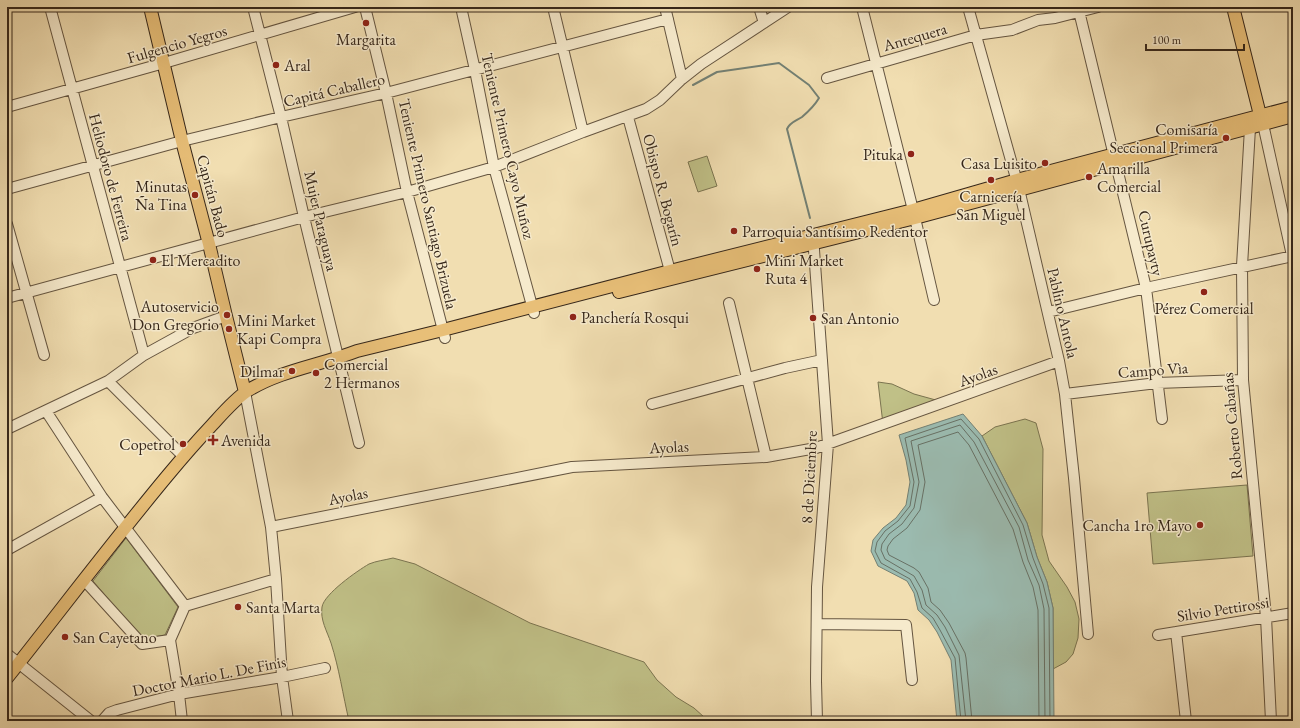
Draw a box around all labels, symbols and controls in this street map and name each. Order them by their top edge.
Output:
marker: Margarita [361,18,371,28]
street label: Antequera [880,18,950,56]
street label: Fulgencio Yegros [125,20,229,68]
scale bar [1146,26,1244,52]
place label: Margarita [336,29,397,50]
text: 100 m [1152,32,1182,48]
street label: Teniente Primero Cayo Muñoz [476,51,540,241]
place label: Aral [283,55,311,76]
marker: Aral [271,60,281,70]
street label: Capitá Caballero [281,68,387,112]
street label: Teniente Primero Santiago Brizuela [394,97,463,312]
street label: Heliodoro de Ferreira [84,111,138,244]
place label: Comisaría Seccional Primera [1110,119,1219,158]
street label: Obispo R. Bogarín [638,131,688,249]
marker: Comisaría Seccional Primera [1221,133,1231,143]
place label: Pituka [863,144,904,165]
marker: Pituka [906,149,916,159]
street label: Capitán Bado [192,152,234,240]
place label: Casa Luisito [961,153,1037,174]
marker: Casa Luisito [1040,158,1050,168]
place label: Amarilla Comercial [1096,158,1161,197]
street label: Mujer Paraguaya [299,169,343,274]
marker: Amarilla Comercial [1084,172,1094,182]
marker: Carnicería San Miguel [986,175,996,185]
place label: Minutas Ña Tina [135,176,188,215]
place label: Carnicería San Miguel [956,186,1026,225]
marker: Minutas Ña Tina [190,190,200,200]
street label: Curupayty [1133,208,1169,279]
place label: Parroquia Santísimo Redentor [742,221,928,242]
marker: Parroquia Santísimo Redentor [729,226,739,236]
place label: El Mercadito [161,250,240,271]
place label: Mini Market Ruta 4 [765,250,844,289]
marker: El Mercadito [148,255,158,265]
marker: Mini Market Ruta 4 [752,264,762,274]
street label: Pablino Antola [1042,266,1084,361]
marker: Pérez Comercial [1199,287,1209,297]
place label: Autoservicio Don Gregorio [132,296,219,335]
place label: Pérez Comercial [1154,298,1254,319]
place label: Panchería Rosqui [581,307,689,328]
place label: San Antonio [821,308,899,329]
marker: Autoservicio Don Gregorio [222,310,232,320]
place label: Mini Market Kapi Compra [237,310,322,349]
marker: Panchería Rosqui [568,312,578,322]
marker: San Antonio [808,313,818,323]
marker: Mini Market Kapi Compra [224,324,234,334]
place label: Comercial 2 Hermanos [324,354,400,393]
street label: Campo Vìa [1117,357,1189,383]
street label: Ayolas [955,358,1000,392]
place label: Dilmar [240,361,285,382]
marker: Dilmar [287,366,297,376]
marker: Comercial 2 Hermanos [311,368,321,378]
street label: Roberto Cabañas [1217,372,1247,480]
place label: Avenida [220,430,271,451]
street label: 8 de Diciembre [796,430,822,524]
place label: Copetrol [119,434,175,455]
marker: Avenida [208,435,218,445]
street label: Ayolas [648,435,689,459]
marker: Copetrol [178,439,188,449]
street label: Ayolas [326,482,369,510]
place label: Cancha 1ro Mayo [1082,515,1192,536]
marker: Cancha 1ro Mayo [1195,520,1205,530]
street label: Silvio Pettirossi [1175,591,1271,627]
place label: Santa Marta [246,597,321,618]
marker: Santa Marta [233,602,243,612]
place label: San Cayetano [73,627,157,648]
marker: San Cayetano [60,632,70,642]
street label: Doctor Mario L. De Finis [130,651,288,701]

